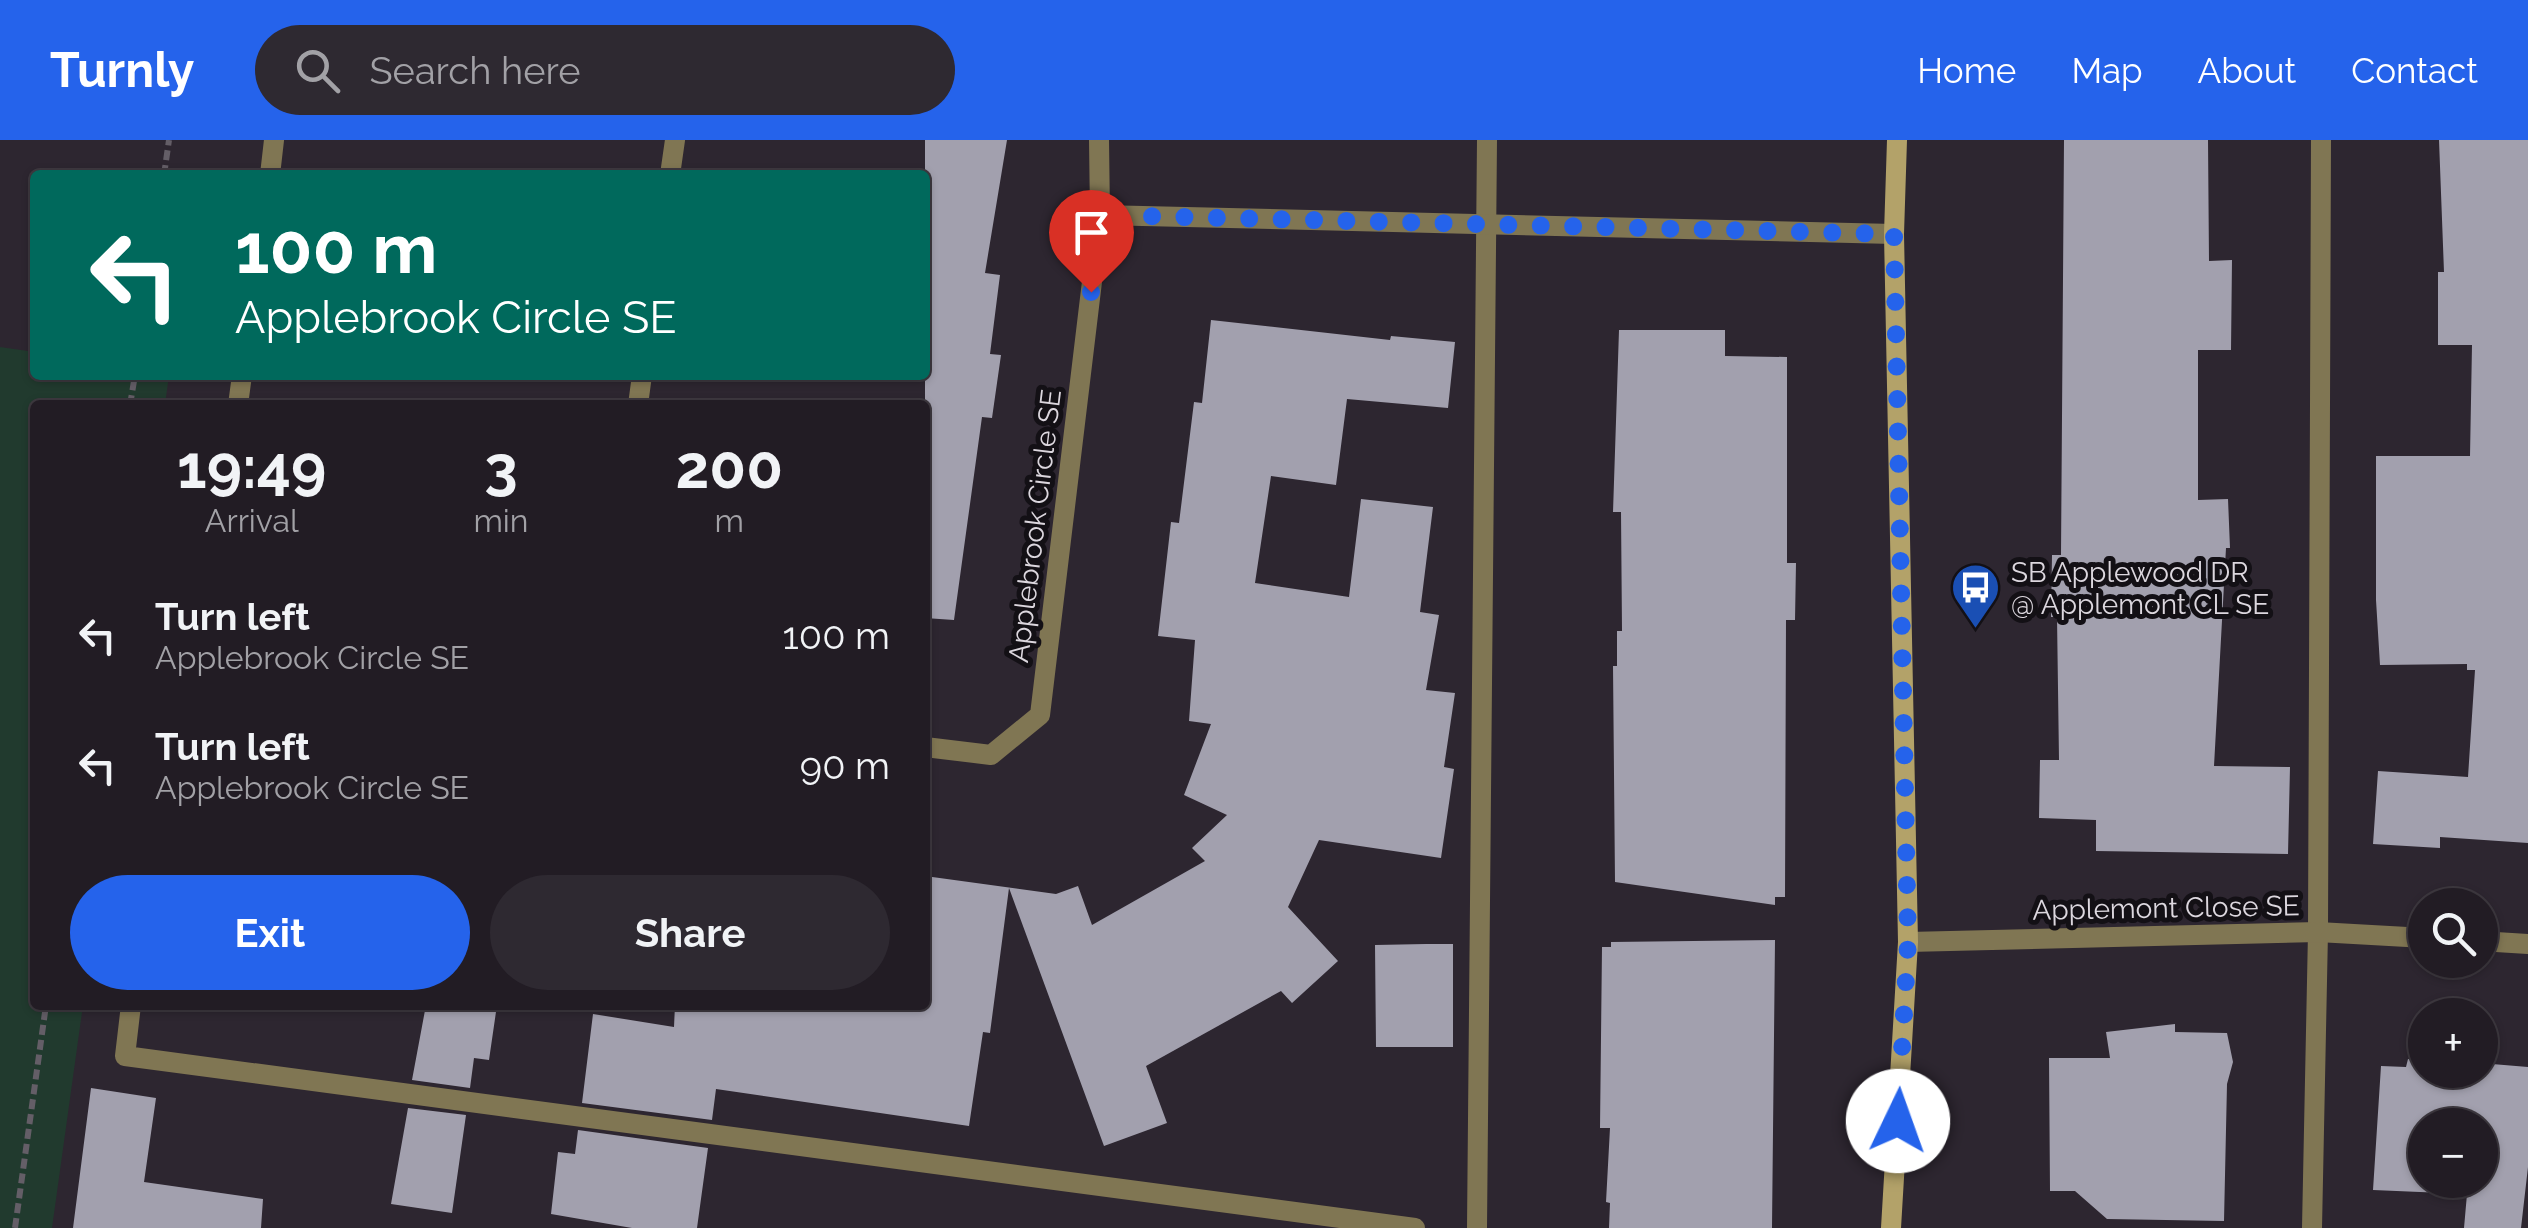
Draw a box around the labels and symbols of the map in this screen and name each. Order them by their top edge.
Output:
pin [1049,190,1134,293]
street label: Applebrook Circle SE [1002,388,1068,664]
place label: SB Applewood DR @ Applemont CL SE [2011,556,2269,621]
bus stop icon: SB Applewood DR @ Applemont CL SE [1950,562,2002,630]
street label: Applemont Close SE [2032,889,2300,927]
position arrow [1846,1069,1950,1173]

